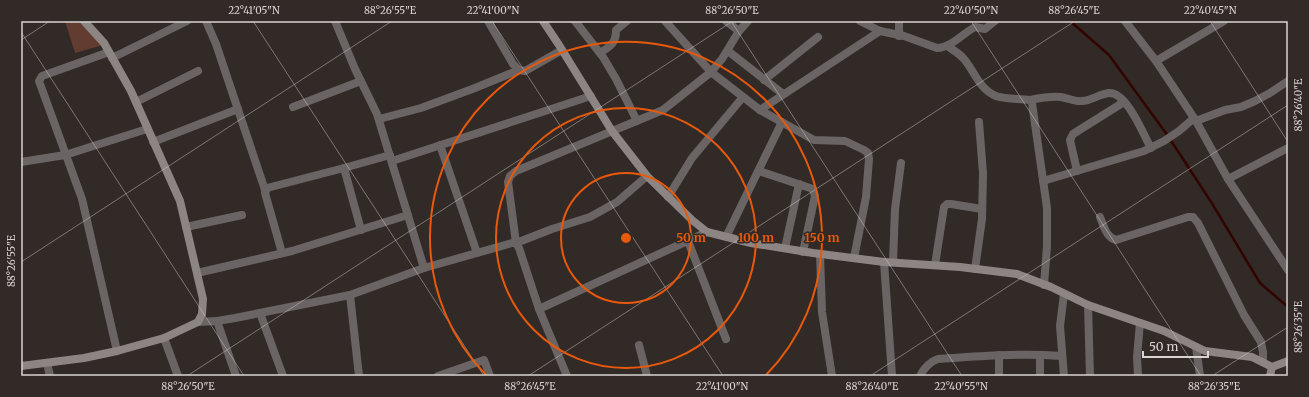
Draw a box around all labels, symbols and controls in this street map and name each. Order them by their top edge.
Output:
text: 22°41'05"N [228,4,280,17]
text: 88°26'55"E [364,4,417,17]
text: 22°41'00"N [467,4,520,17]
text: 88°26'50"E [705,4,759,17]
text: 22°40'50"N [944,4,999,17]
text: 88°26'45"E [1048,4,1100,17]
text: 22°40'45"N [1184,4,1237,17]
text: 88°26'40"E [1292,78,1305,131]
text: 50 m [676,230,706,245]
text: 100 m [738,230,774,245]
text: 150 m [805,230,840,245]
centre of rings [619,231,633,245]
text: 88°26'55"E [5,234,18,287]
text: 88°26'35"E [1292,300,1305,353]
scale bar [1143,333,1208,359]
text: 50 m [1149,339,1178,354]
text: 88°26'50"E [161,380,215,393]
text: 88°26'45"E [504,380,556,393]
text: 22°41'00"N [696,380,749,393]
text: 88°26'40"E [846,380,899,393]
text: 22°40'55"N [934,380,988,393]
text: 88°26'35"E [1188,380,1241,393]

